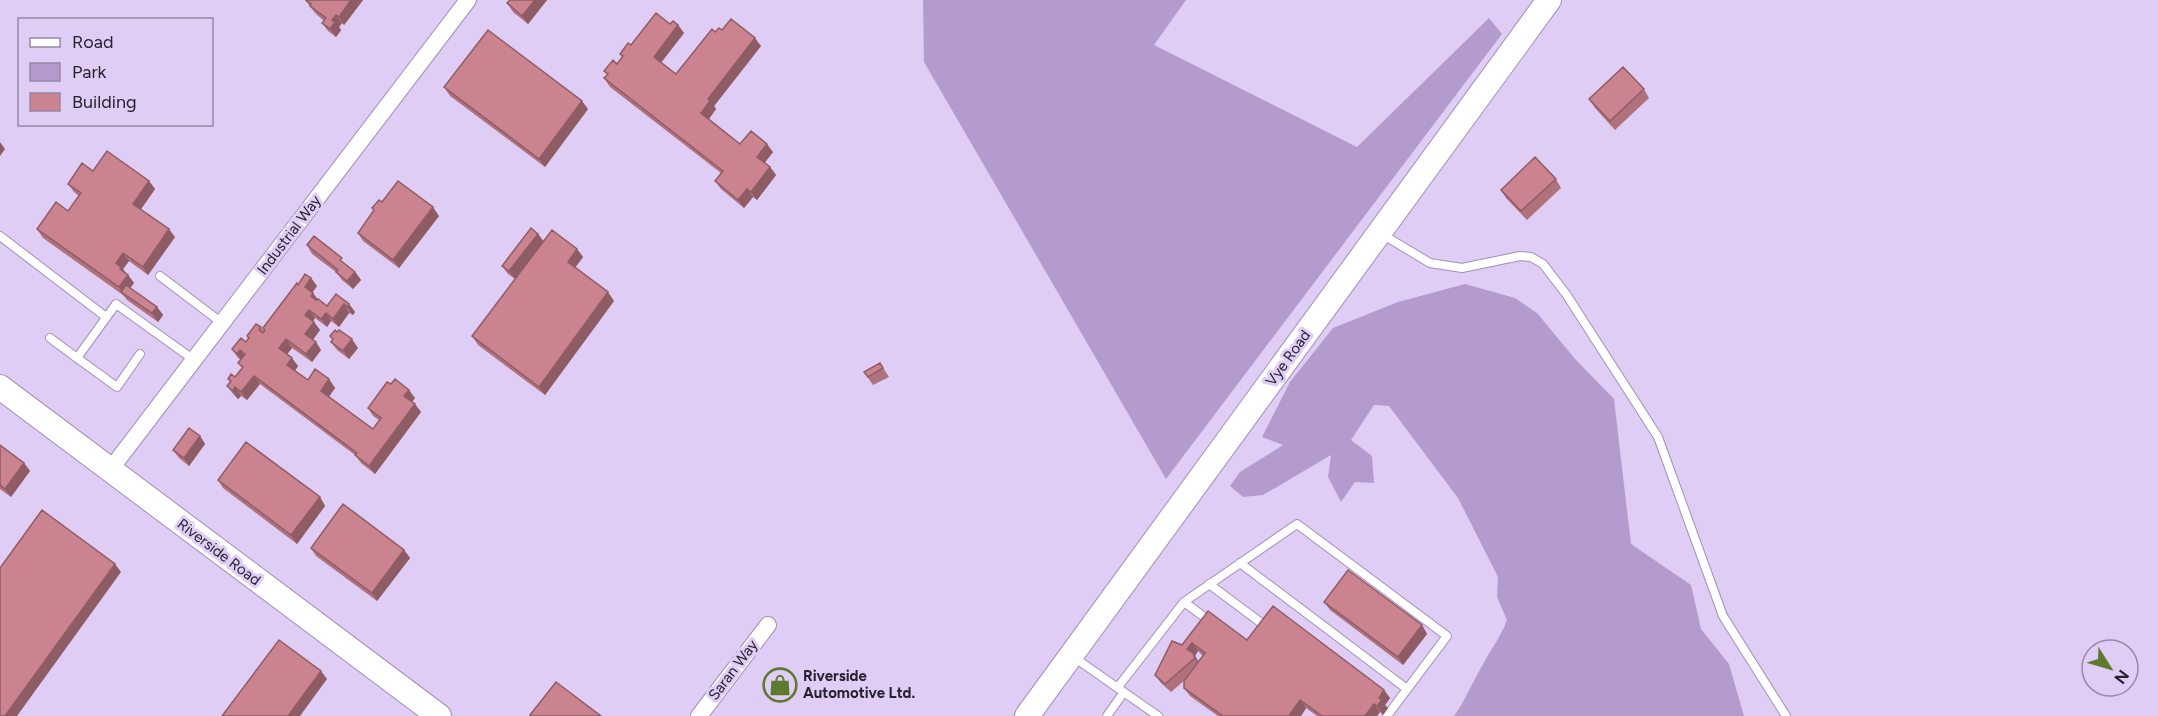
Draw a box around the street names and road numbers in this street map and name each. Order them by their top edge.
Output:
street label: Industrial Way [253,192,325,278]
street label: Vye Road [1262,327,1314,389]
street label: Riverside Road [174,515,264,589]
street label: Saran Way [704,636,762,704]

